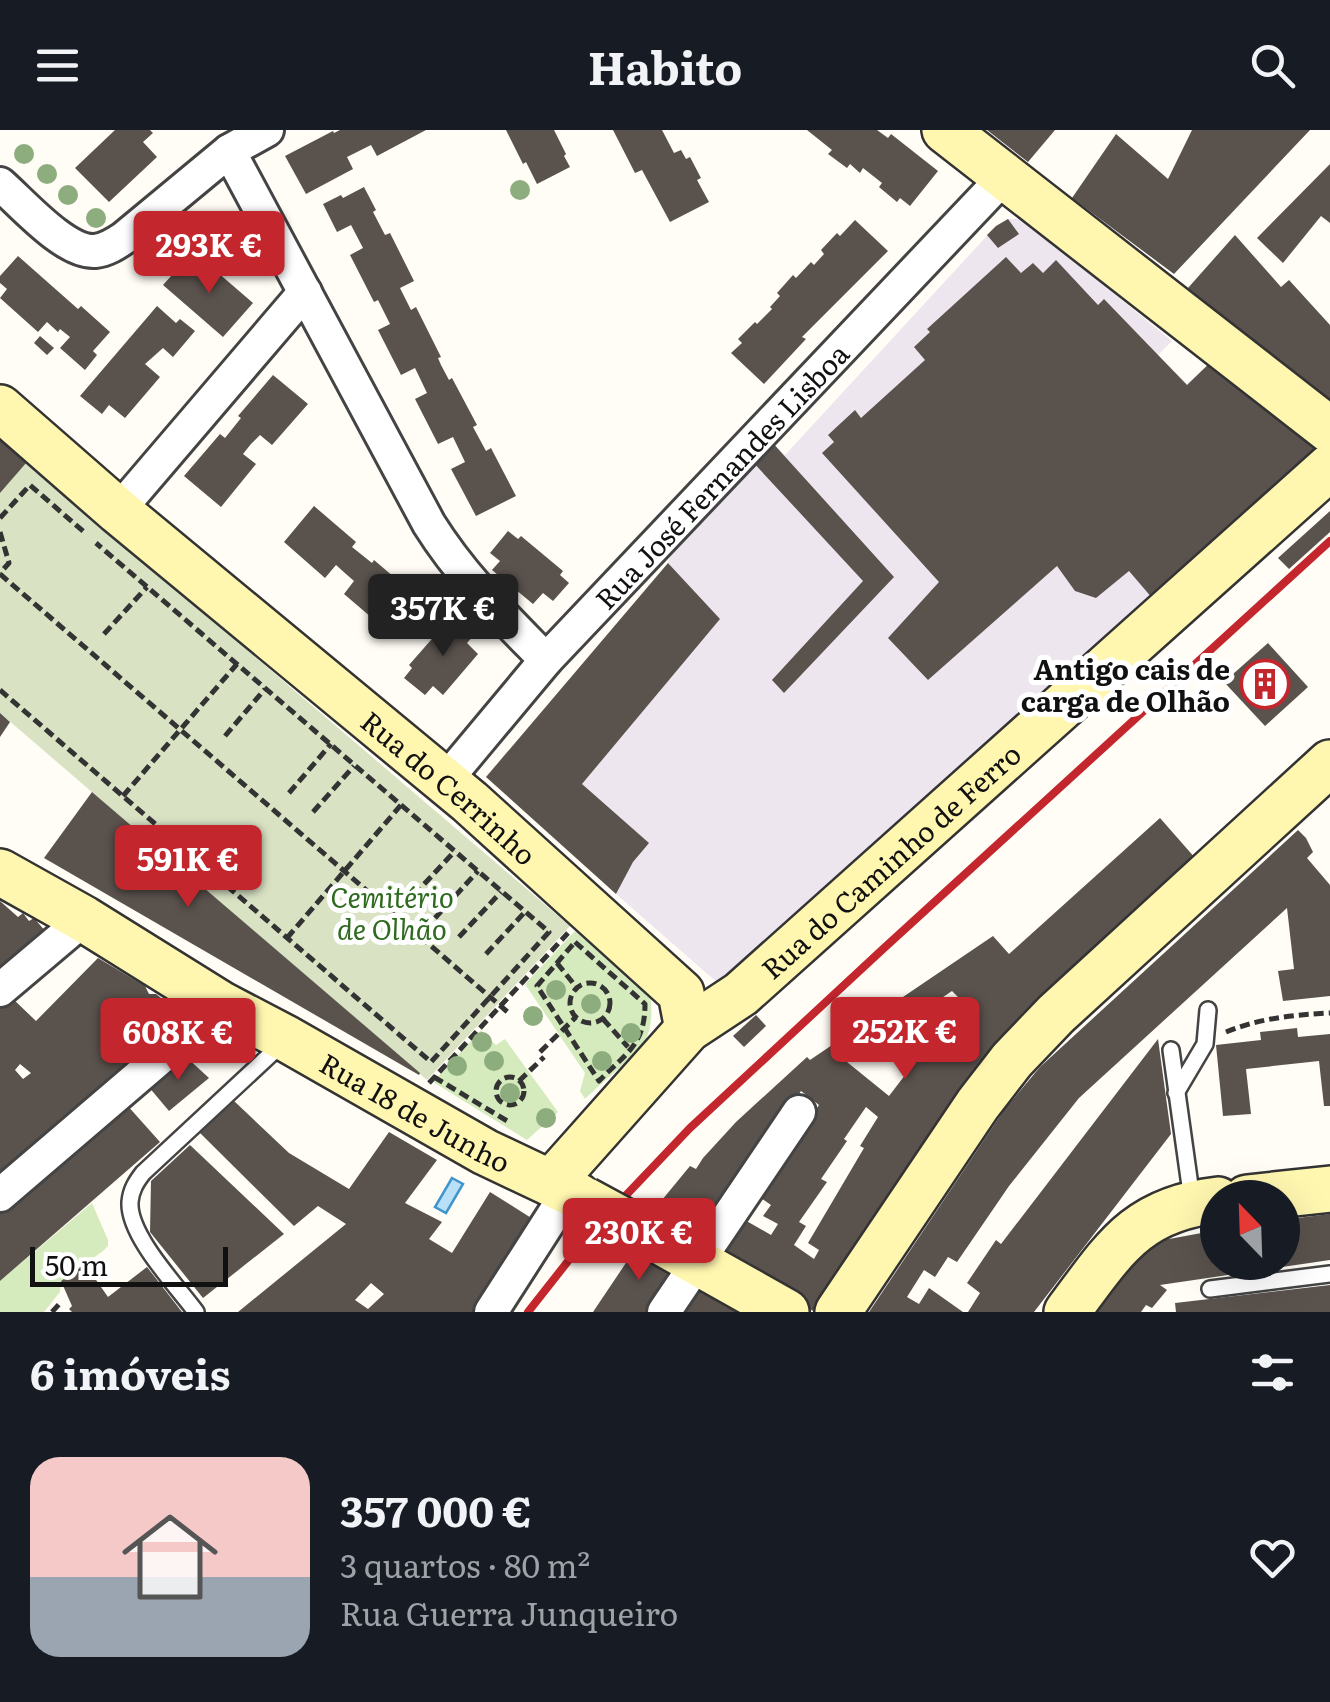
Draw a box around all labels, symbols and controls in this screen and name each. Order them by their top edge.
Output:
text: Habito [588,32,742,99]
icon: menu [30,38,85,93]
icon: search [1245,38,1300,93]
pin: 293K € [128,211,290,296]
text: 293K € [156,219,262,267]
street label: Rua José Fernandes Lisboa [584,333,858,618]
pin: 357K € [362,574,524,659]
text: 357K € [390,582,496,630]
place label: Antigo cais de carga de Olhão [1021,647,1230,721]
building icon: Antigo cais de carga de Olhão [1239,658,1291,710]
street label: Rua do Cerrinho [353,700,547,874]
street label: Rua do Caminho de Ferro [751,733,1030,988]
pin: 591K € [107,825,269,910]
text: 591K € [137,833,239,881]
park label: Cemitério de Olhão [330,875,454,949]
pin: 252K € [824,997,986,1082]
pin: 608K € [97,998,259,1083]
text: 252K € [852,1005,958,1053]
text: 608K € [122,1006,234,1054]
street label: Rua 18 de Junho [313,1041,518,1182]
north arrow [1200,1180,1300,1280]
map controls [1200,1180,1300,1280]
pin: 230K € [558,1198,720,1283]
text: 230K € [585,1206,693,1254]
scale bar [30,1242,228,1286]
text: 50 m [45,1243,108,1285]
text: 6 imóveis [30,1341,231,1403]
icon: filters [1245,1345,1300,1400]
text: 357 000 € [340,1478,532,1540]
icon: home [110,1497,230,1617]
icon: heart [1245,1530,1300,1585]
text: 3 quartos · 80 m² [340,1540,590,1588]
text: Rua Guerra Junqueiro [340,1588,678,1636]

